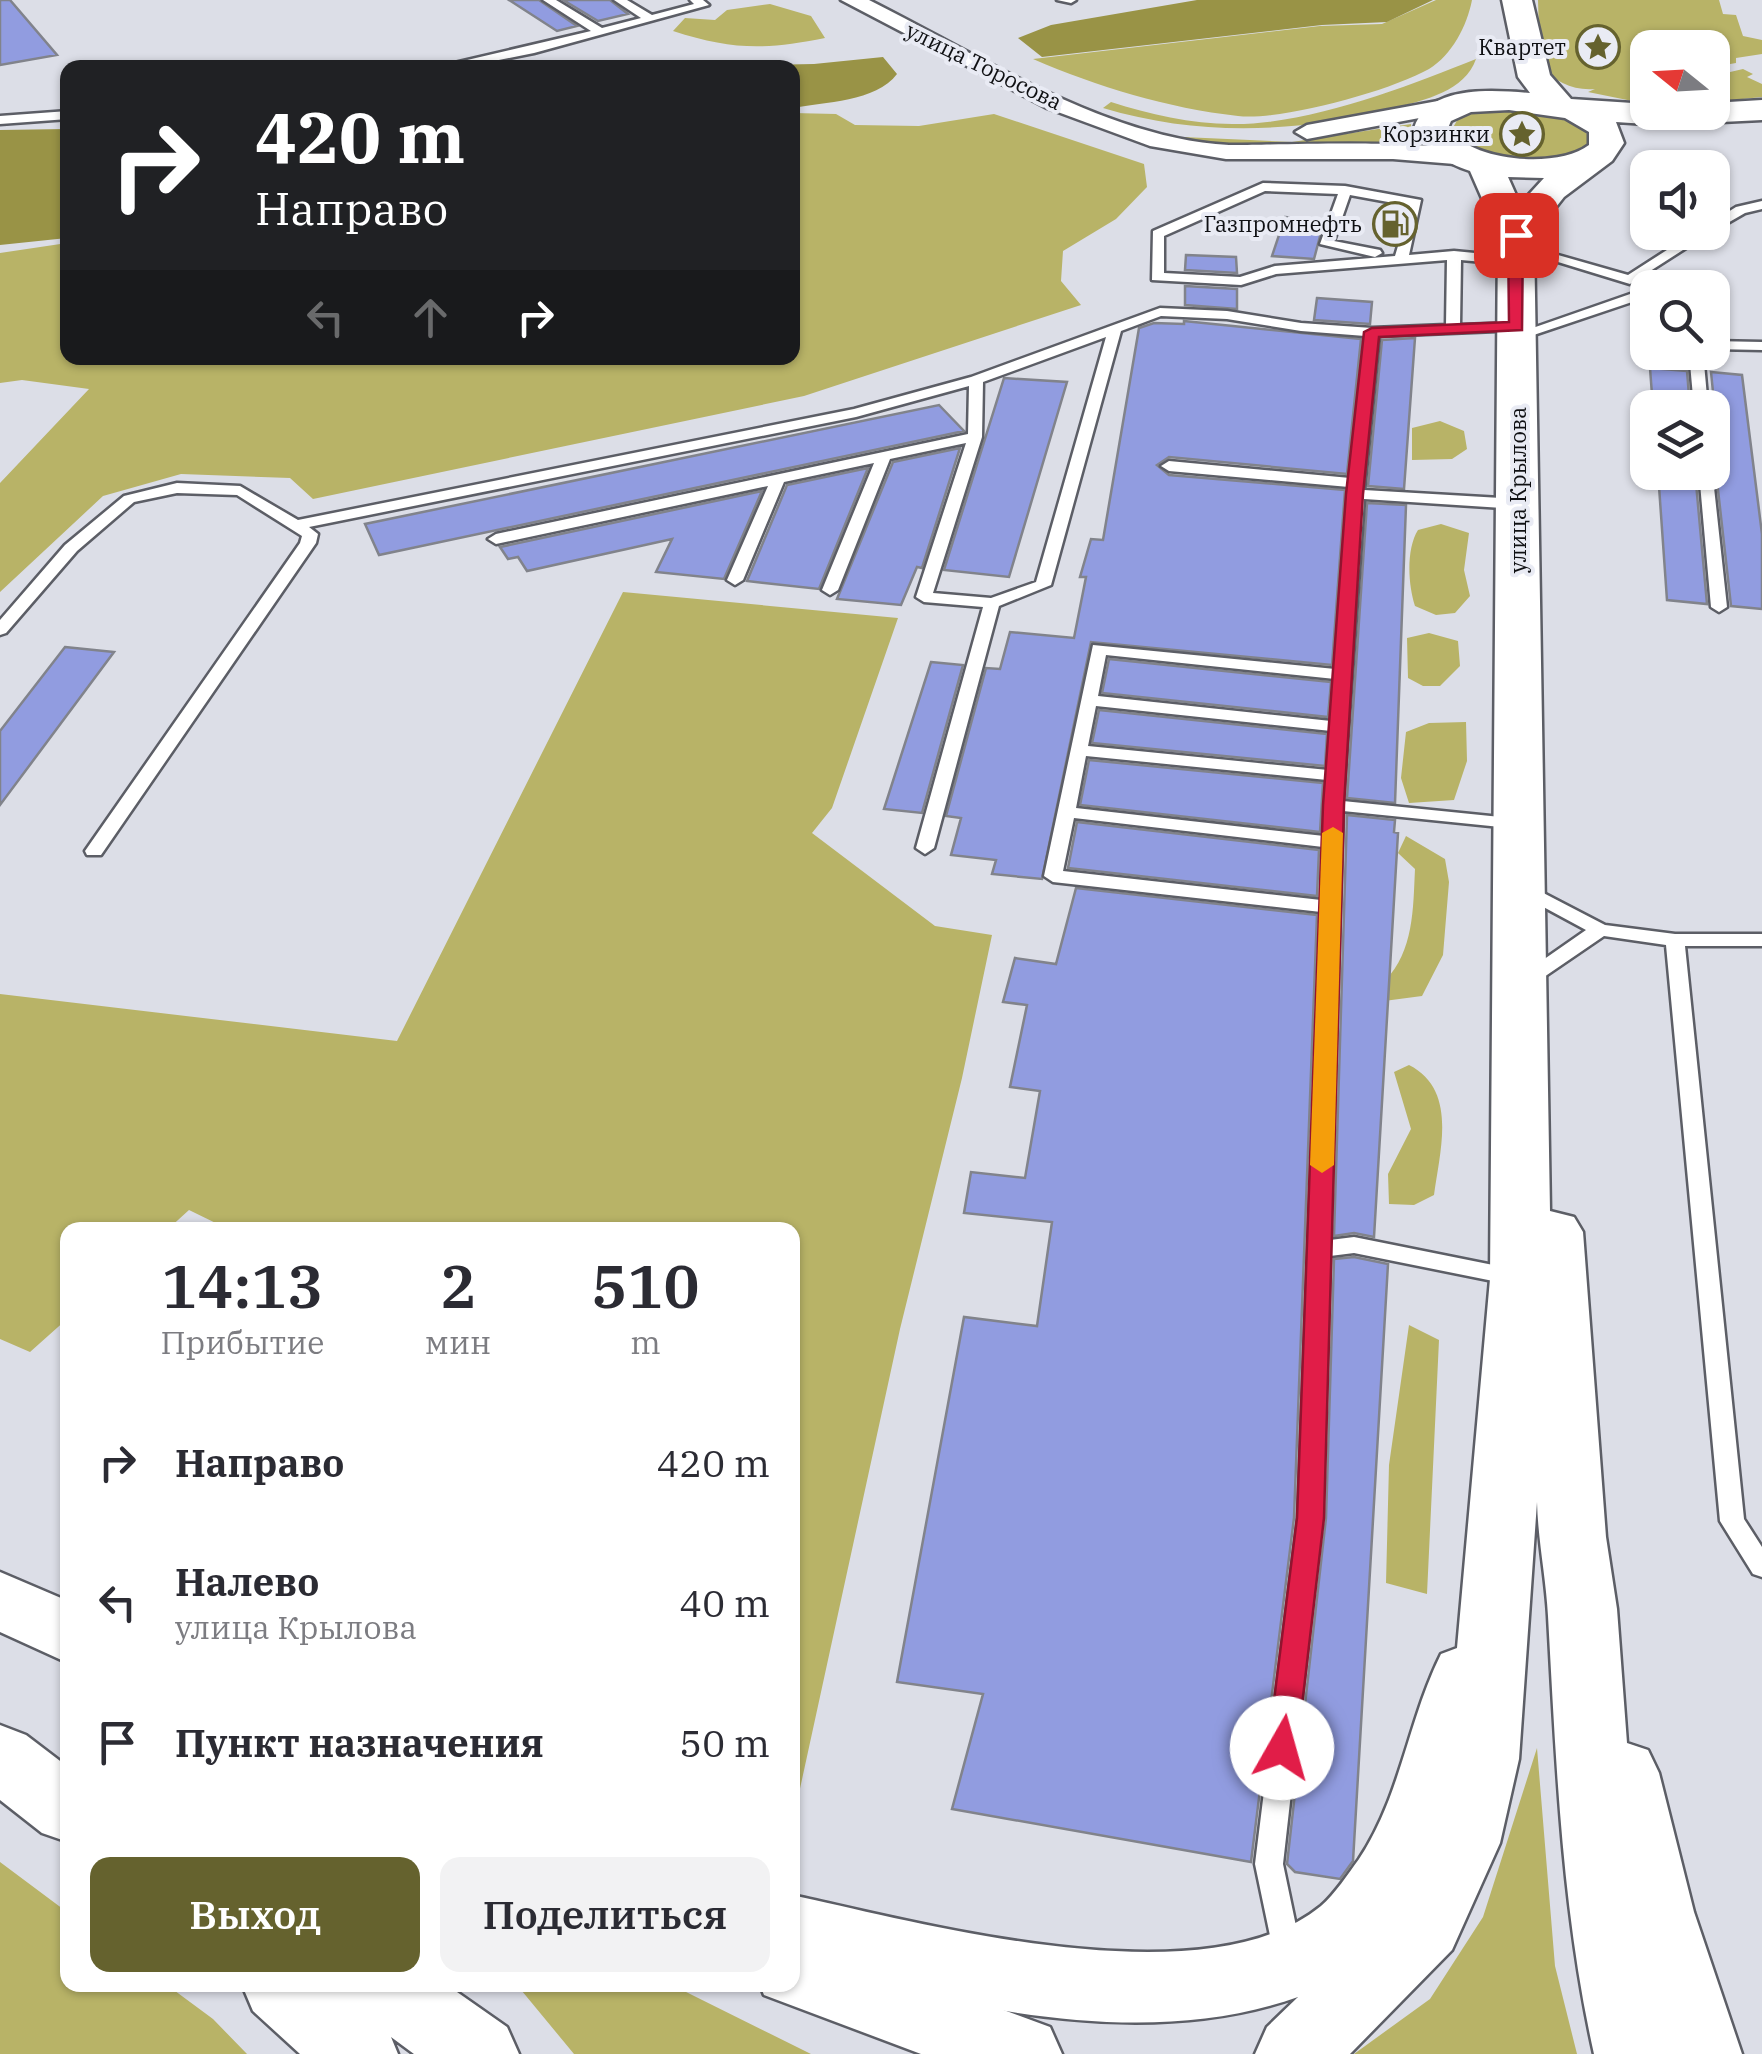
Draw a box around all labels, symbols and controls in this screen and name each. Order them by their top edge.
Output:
street label: улица Торосова [901,15,1067,116]
place icon: Квартет [1575,24,1621,70]
north arrow [1630,30,1730,130]
map controls [1630,30,1730,490]
place label: Квартет [1478,32,1566,61]
text: 420 m [255,91,465,182]
icon: right [90,100,220,230]
place icon: Корзинки [1499,111,1545,157]
place label: Корзинки [1382,119,1490,148]
button: sound [1630,150,1730,250]
text: Направо [255,179,448,237]
pin [1474,193,1559,278]
fuel station icon: Газпромнефть [1372,201,1418,247]
icon: arrive [1489,208,1544,263]
place label: Газпромнефть [1204,209,1362,238]
button: search [1630,270,1730,370]
icon: left [298,290,353,345]
icon: ahead [403,290,458,345]
icon: right [508,290,563,345]
button: layers [1630,390,1730,490]
street label: улица Крылова [1503,407,1532,573]
text: 14:13 [161,1246,323,1325]
text: 2 [440,1246,476,1325]
text: 510 [592,1246,700,1325]
text: Прибытие [160,1321,324,1363]
text: мин [425,1321,491,1363]
text: m [630,1321,661,1363]
icon: right [90,1435,145,1490]
text: Направо [175,1438,344,1487]
text: 420 m [657,1438,770,1487]
text: Налево [175,1557,319,1606]
icon: left [90,1575,145,1630]
text: 40 m [679,1578,770,1627]
text: улица Крылова [175,1606,417,1648]
position arrow [1230,1696,1334,1800]
icon: arrive [90,1715,145,1770]
text: Пункт назначения [175,1718,544,1767]
text: 50 m [679,1718,770,1767]
button: Выход [90,1857,420,1972]
button: Поделиться [440,1857,770,1972]

